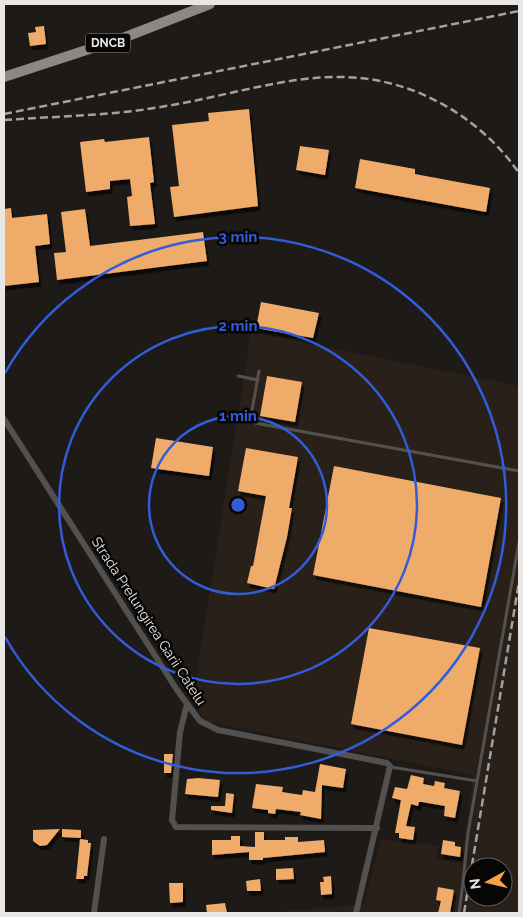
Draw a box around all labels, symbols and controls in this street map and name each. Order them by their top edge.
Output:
road number: DNCB [86,34,130,52]
text: 3 min [219,228,257,246]
text: 2 min [219,317,257,335]
text: 1 min [219,407,257,425]
centre of rings [229,496,247,514]
street label: Strada Prelungirea Garii Catelu [88,534,210,708]
north arrow [463,857,513,907]
text: N [466,877,484,890]

